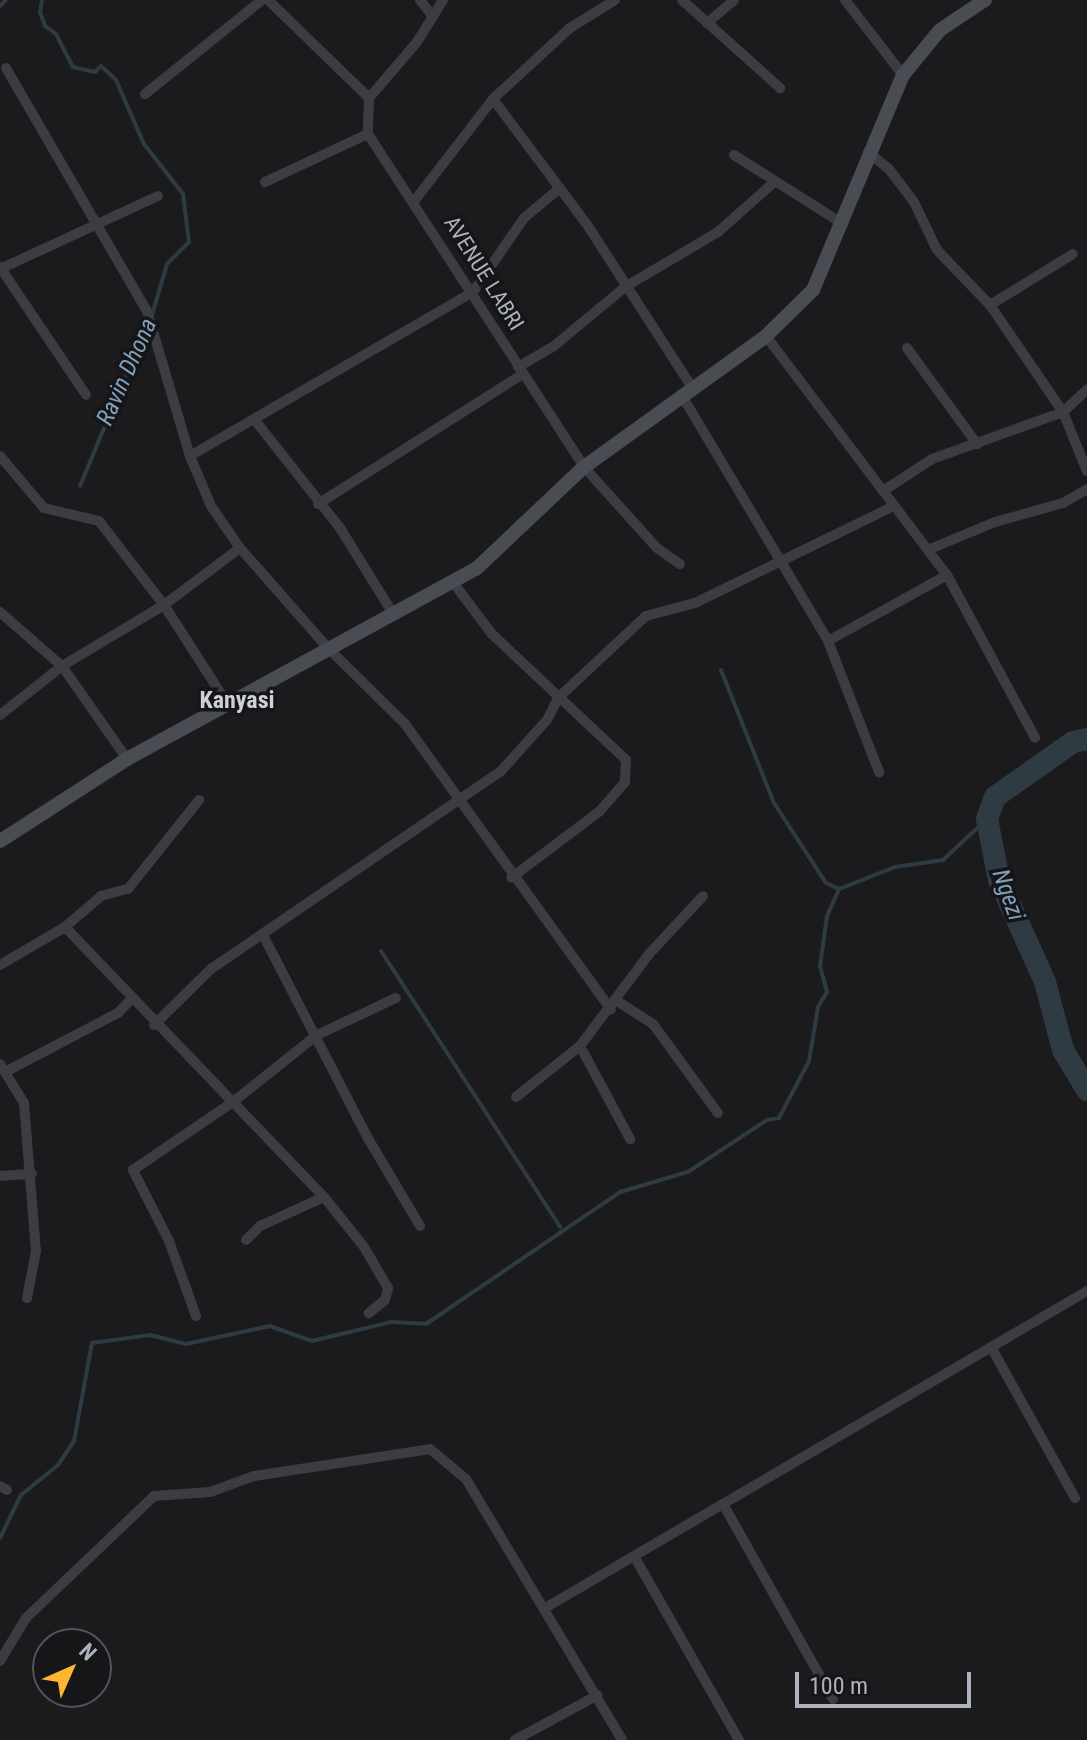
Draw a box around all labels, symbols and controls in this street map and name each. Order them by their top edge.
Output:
street label: AVENUE LABRI [438,211,530,335]
water label: Ravin Dhona [91,314,163,430]
district label: Kanyasi [199,687,275,715]
water label: Ngezi [986,865,1030,925]
north arrow [32,1628,112,1708]
text: N [74,1638,102,1666]
scale bar [799,1656,975,1706]
text: 100 m [809,1672,868,1700]

